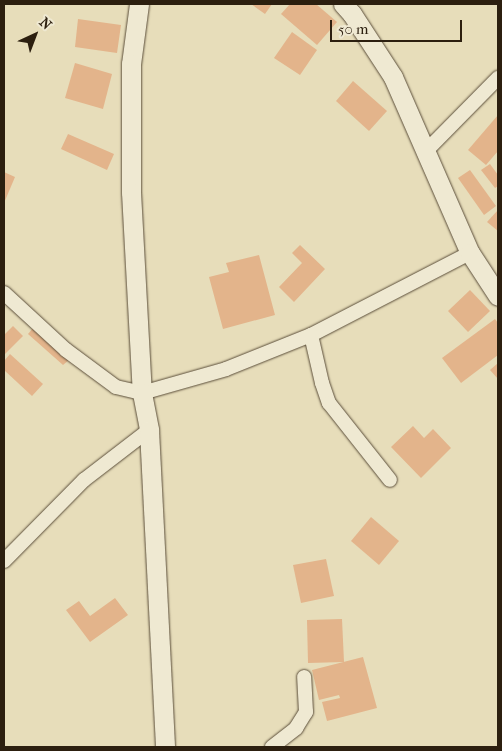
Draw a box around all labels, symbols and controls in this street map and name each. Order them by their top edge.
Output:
north arrow [10,10,60,60]
scale bar [332,10,464,42]
text: N [36,14,55,34]
text: 50 m [338,20,368,38]

